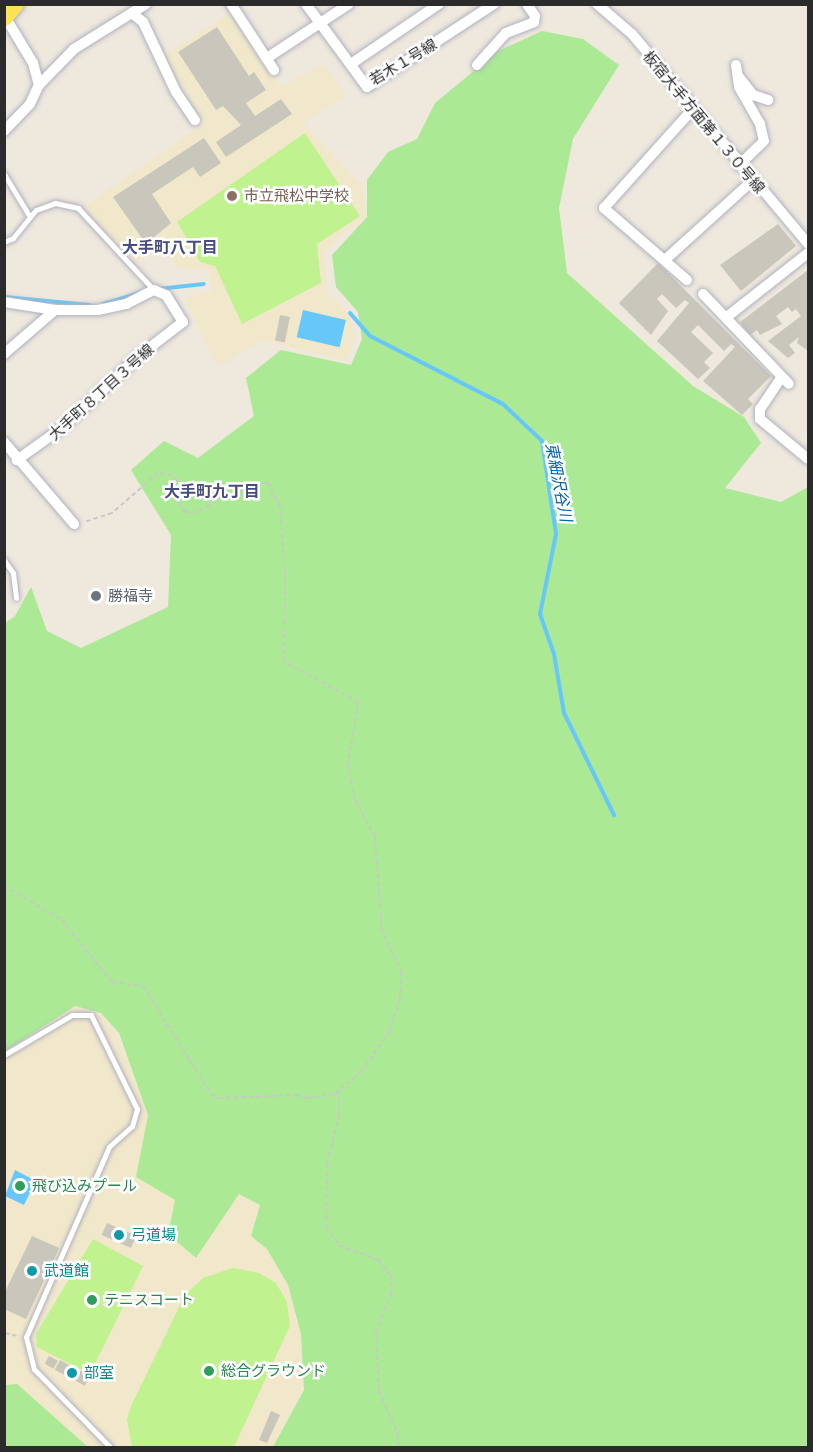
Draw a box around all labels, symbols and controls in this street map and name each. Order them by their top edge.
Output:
street label: 若木１号線 [366,35,440,89]
street label: 板宿大手方面第１３０号線 [639,47,769,197]
place label: 市立飛松中学校 [244,187,349,205]
marker: 市立飛松中学校 [225,189,239,203]
district label: 大手町八丁目 [122,237,218,257]
street label: 大手町８丁目３号線 [45,340,157,444]
water label: 東細沢谷川 [542,441,576,523]
district label: 大手町九丁目 [164,481,260,501]
place label: 勝福寺 [108,587,153,605]
marker: 勝福寺 [89,589,103,603]
place label: 飛び込みプール [32,1177,137,1195]
marker: 飛び込みプール [13,1179,27,1193]
place label: 弓道場 [131,1226,176,1244]
marker: 弓道場 [112,1228,126,1242]
place label: 武道館 [44,1262,89,1280]
marker: 武道館 [25,1264,39,1278]
place label: テニスコート [104,1291,194,1309]
marker: テニスコート [85,1293,99,1307]
place label: 総合グラウンド [221,1362,326,1380]
place label: 部室 [84,1364,114,1382]
marker: 総合グラウンド [202,1364,216,1378]
marker: 部室 [65,1366,79,1380]

